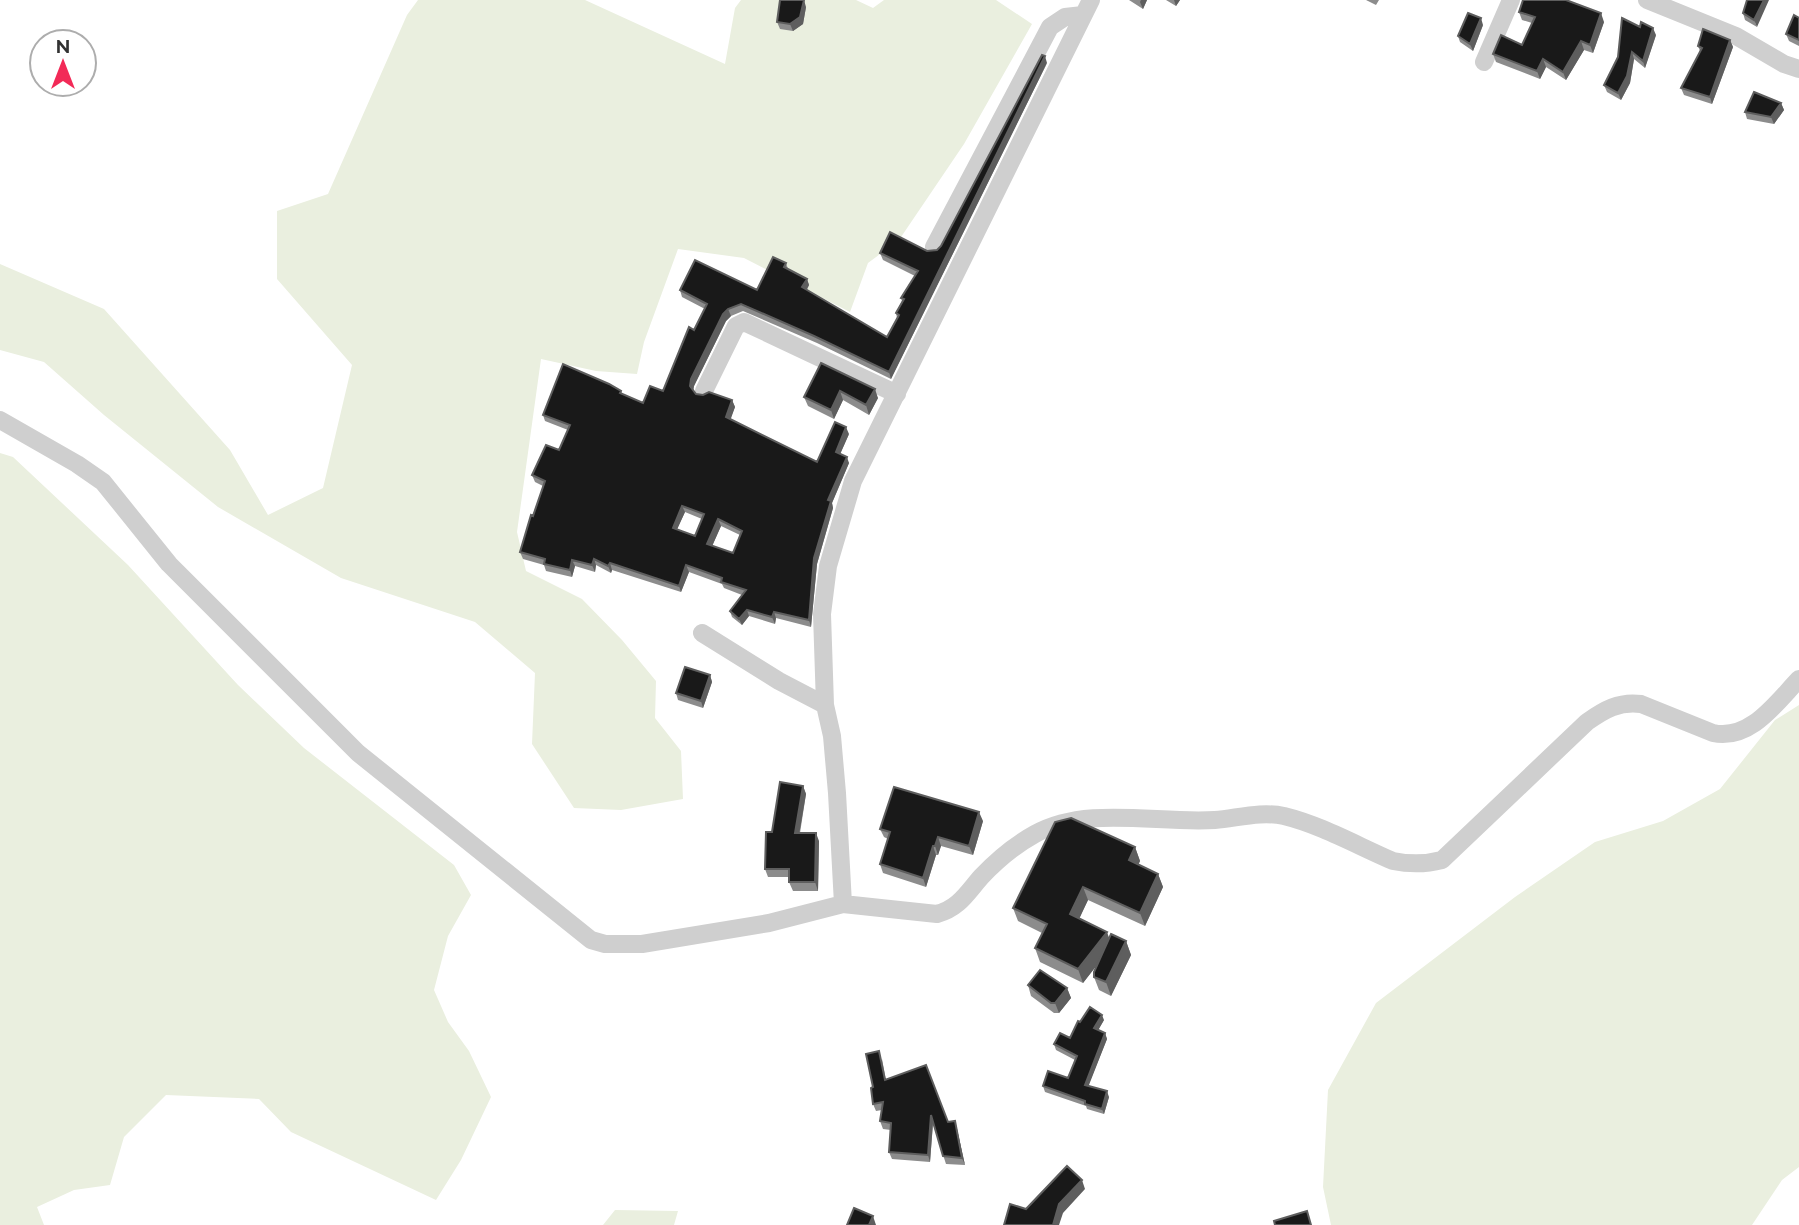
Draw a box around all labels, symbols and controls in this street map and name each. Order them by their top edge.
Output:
north arrow [28,28,98,98]
text: N [56,35,70,57]

